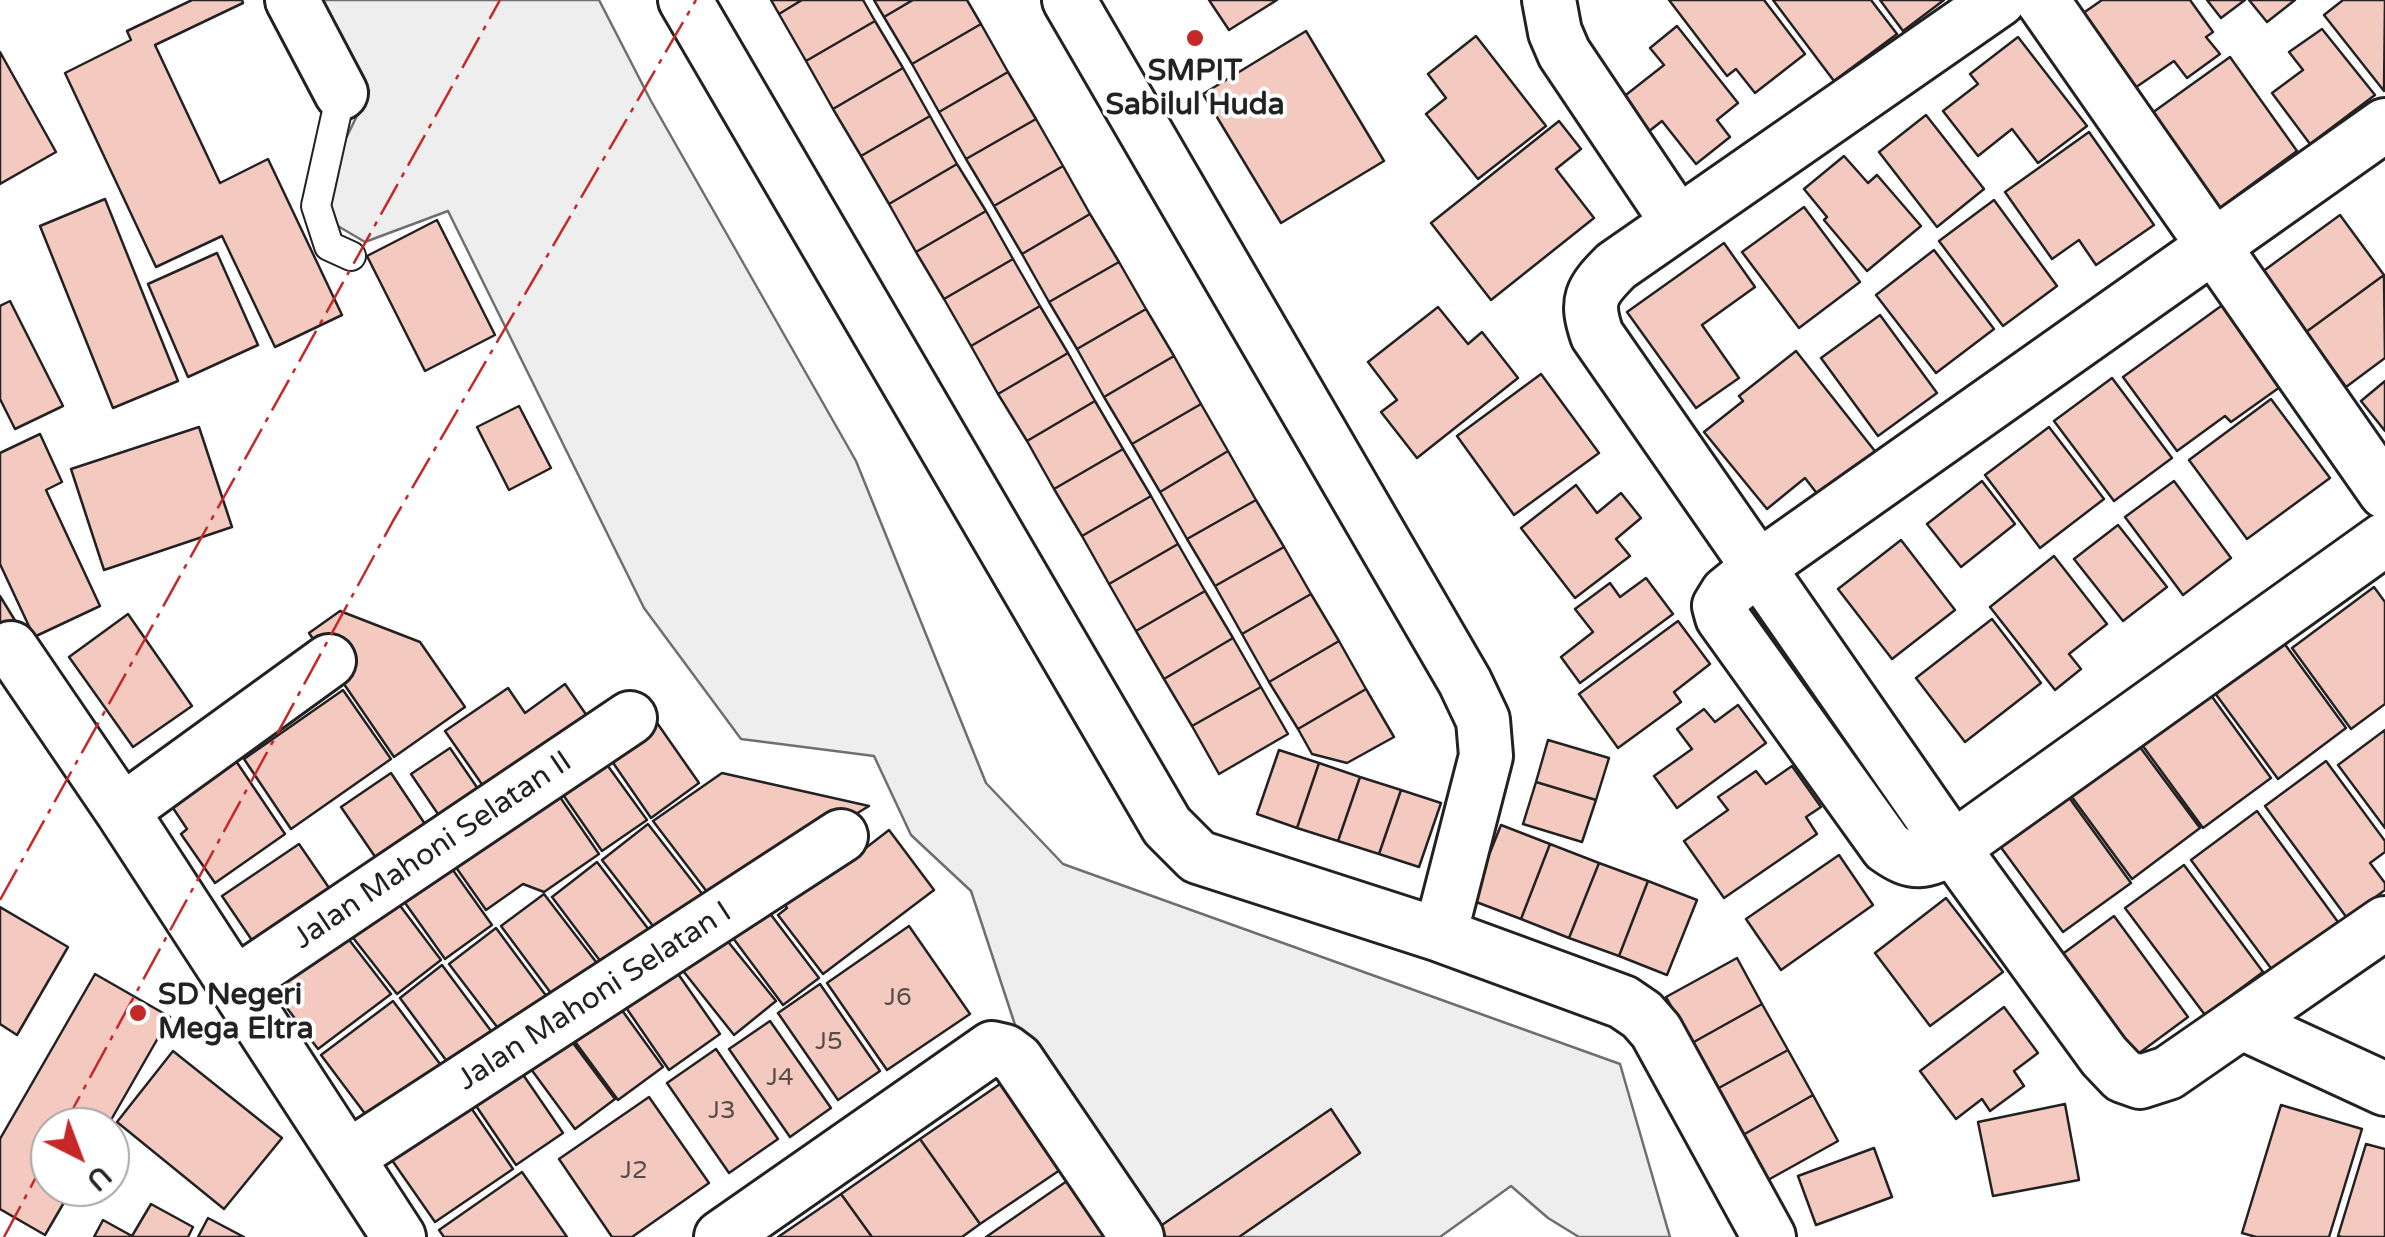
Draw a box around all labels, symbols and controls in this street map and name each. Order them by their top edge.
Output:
marker: SMPIT Sabilul Huda [1184,27,1206,49]
place label: SMPIT Sabilul Huda [1105,54,1285,124]
street label: Jalan Mahoni Selatan II [287,744,579,958]
street label: Jalan Mahoni Selatan I [451,895,739,1099]
place label: SD Negeri Mega Eltra [158,978,314,1048]
house number: J6 [884,983,912,1013]
marker: SD Negeri Mega Eltra [127,1002,149,1024]
house number: J5 [815,1027,843,1057]
house number: J4 [766,1063,794,1093]
house number: J3 [708,1096,736,1126]
north arrow [30,1107,130,1207]
house number: J2 [620,1156,648,1186]
text: U [79,1158,118,1198]

